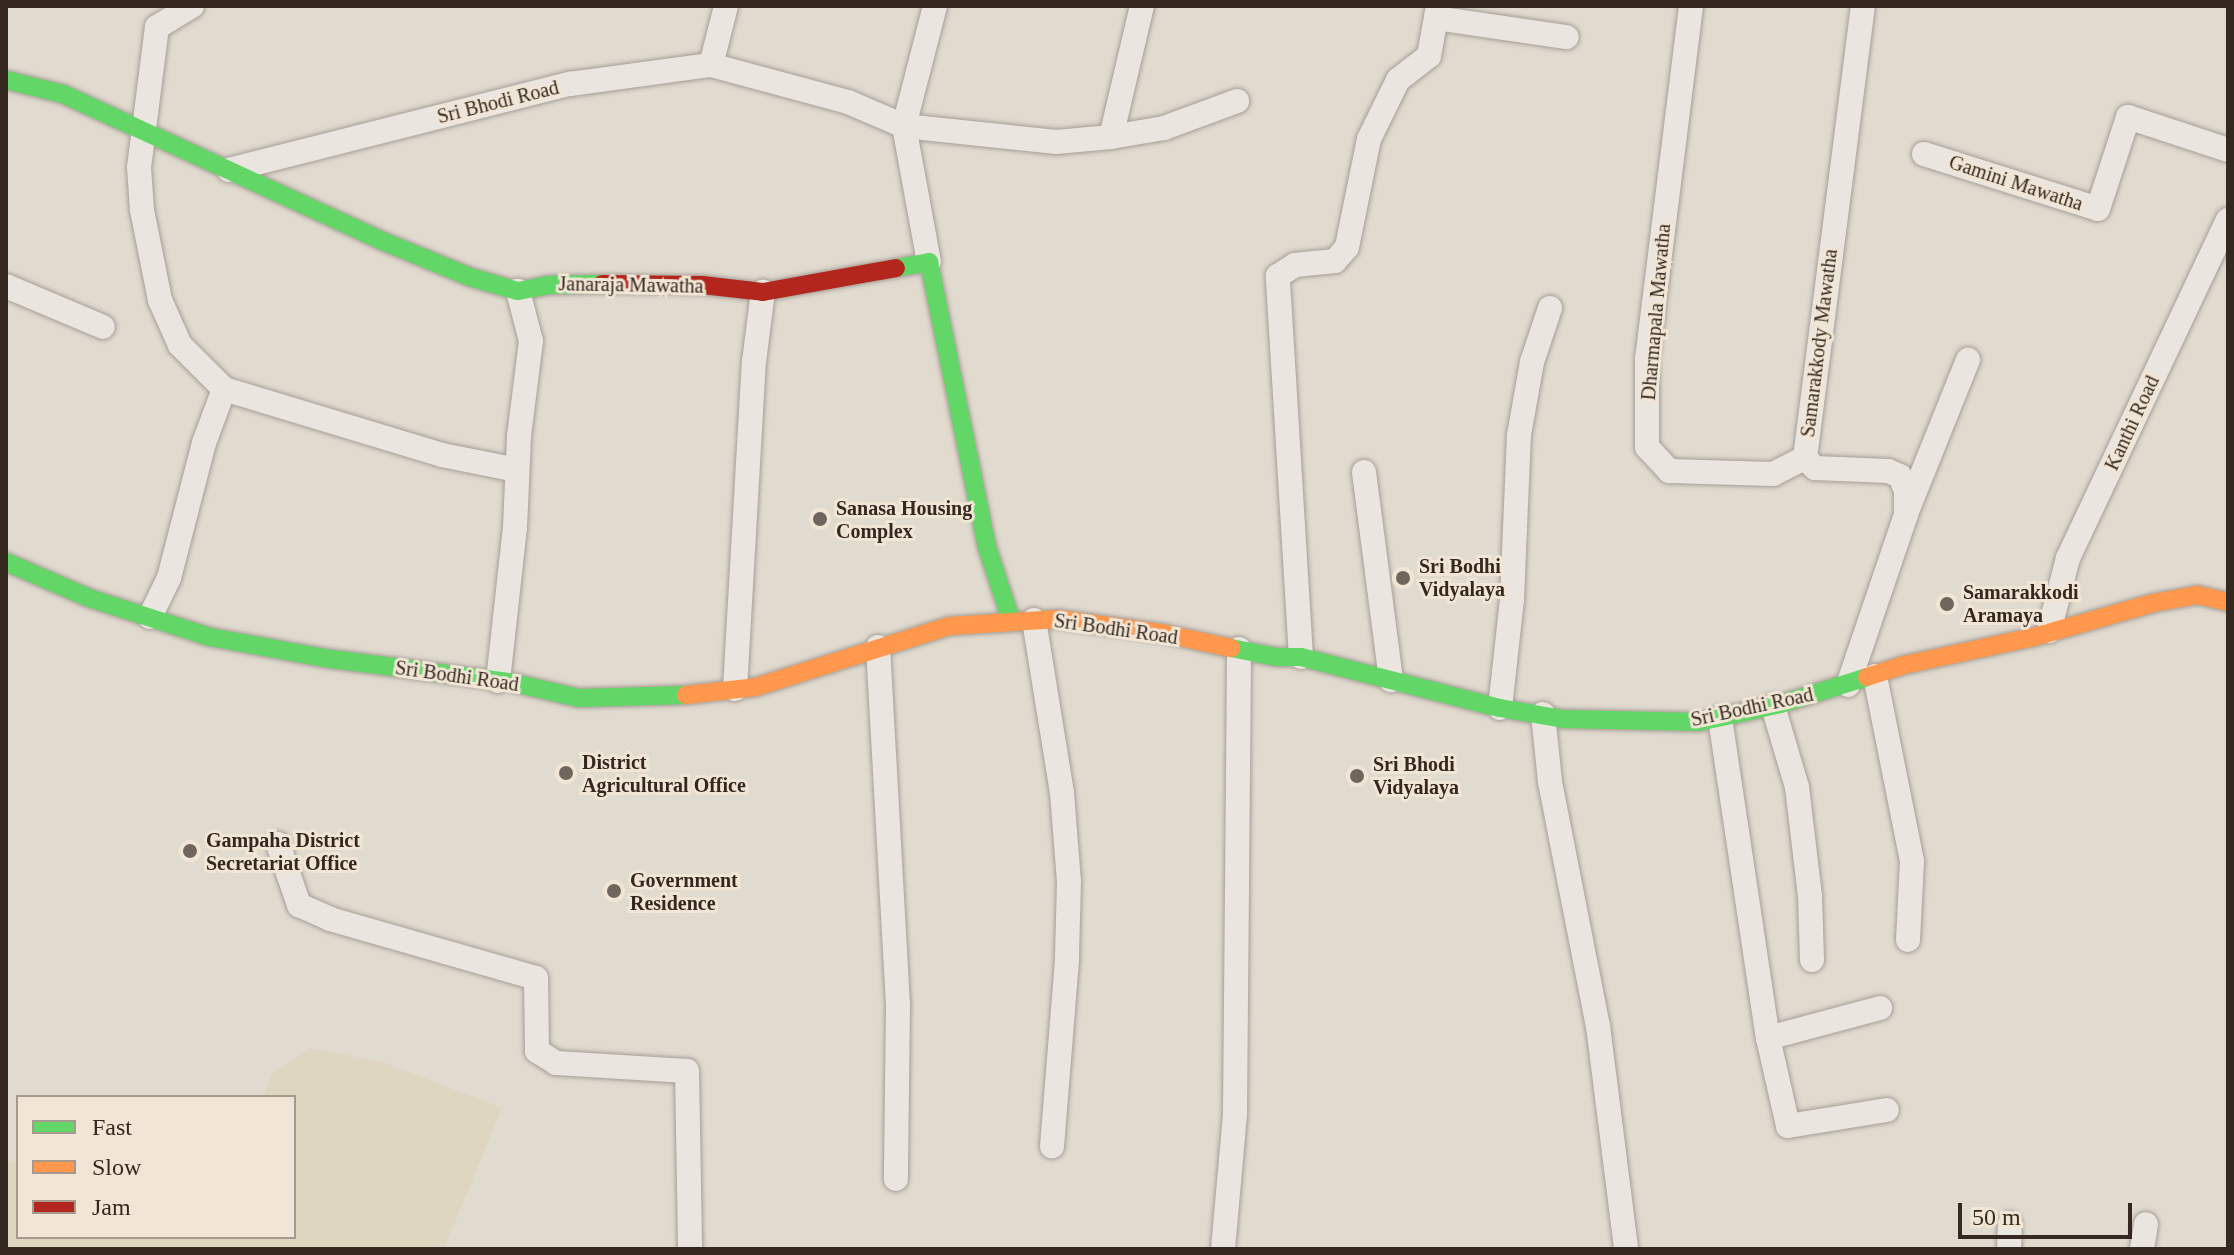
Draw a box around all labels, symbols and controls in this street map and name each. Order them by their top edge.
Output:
street label: Sri Bhodi Road [435,75,561,129]
street label: Gamini Mawatha [1946,150,2086,216]
street label: Dharmapala Mawatha [1636,223,1676,401]
street label: Samarakkody Mawatha [1796,248,1842,438]
street label: Janaraja Mawatha [558,272,704,298]
street label: Kanthi Road [2100,372,2164,474]
place label: Sanasa Housing Complex [836,496,972,543]
marker: Sanasa Housing Complex [811,510,829,528]
place label: Sri Bodhi Vidyalaya [1419,554,1505,601]
marker: Sri Bodhi Vidyalaya [1394,569,1412,587]
place label: Samarakkodi Aramaya [1963,580,2079,627]
marker: Samarakkodi Aramaya [1938,595,1956,613]
street label: Sri Bodhi Road [1053,608,1179,650]
street label: Sri Bodhi Road [394,655,520,697]
street label: Sri Bodhi Road [1689,682,1815,732]
place label: District Agricultural Office [582,750,746,797]
place label: Sri Bhodi Vidyalaya [1373,752,1459,799]
marker: District Agricultural Office [557,764,575,782]
marker: Sri Bhodi Vidyalaya [1348,767,1366,785]
place label: Gampaha District Secretariat Office [206,828,360,875]
marker: Gampaha District Secretariat Office [181,842,199,860]
place label: Government Residence [630,868,738,915]
marker: Government Residence [605,882,623,900]
legend [16,1095,296,1239]
text: Fast [92,1114,132,1140]
text: Slow [92,1154,141,1180]
scale bar [1962,1187,2136,1237]
text: Jam [92,1194,131,1220]
text: 50 m [1972,1204,2021,1230]

